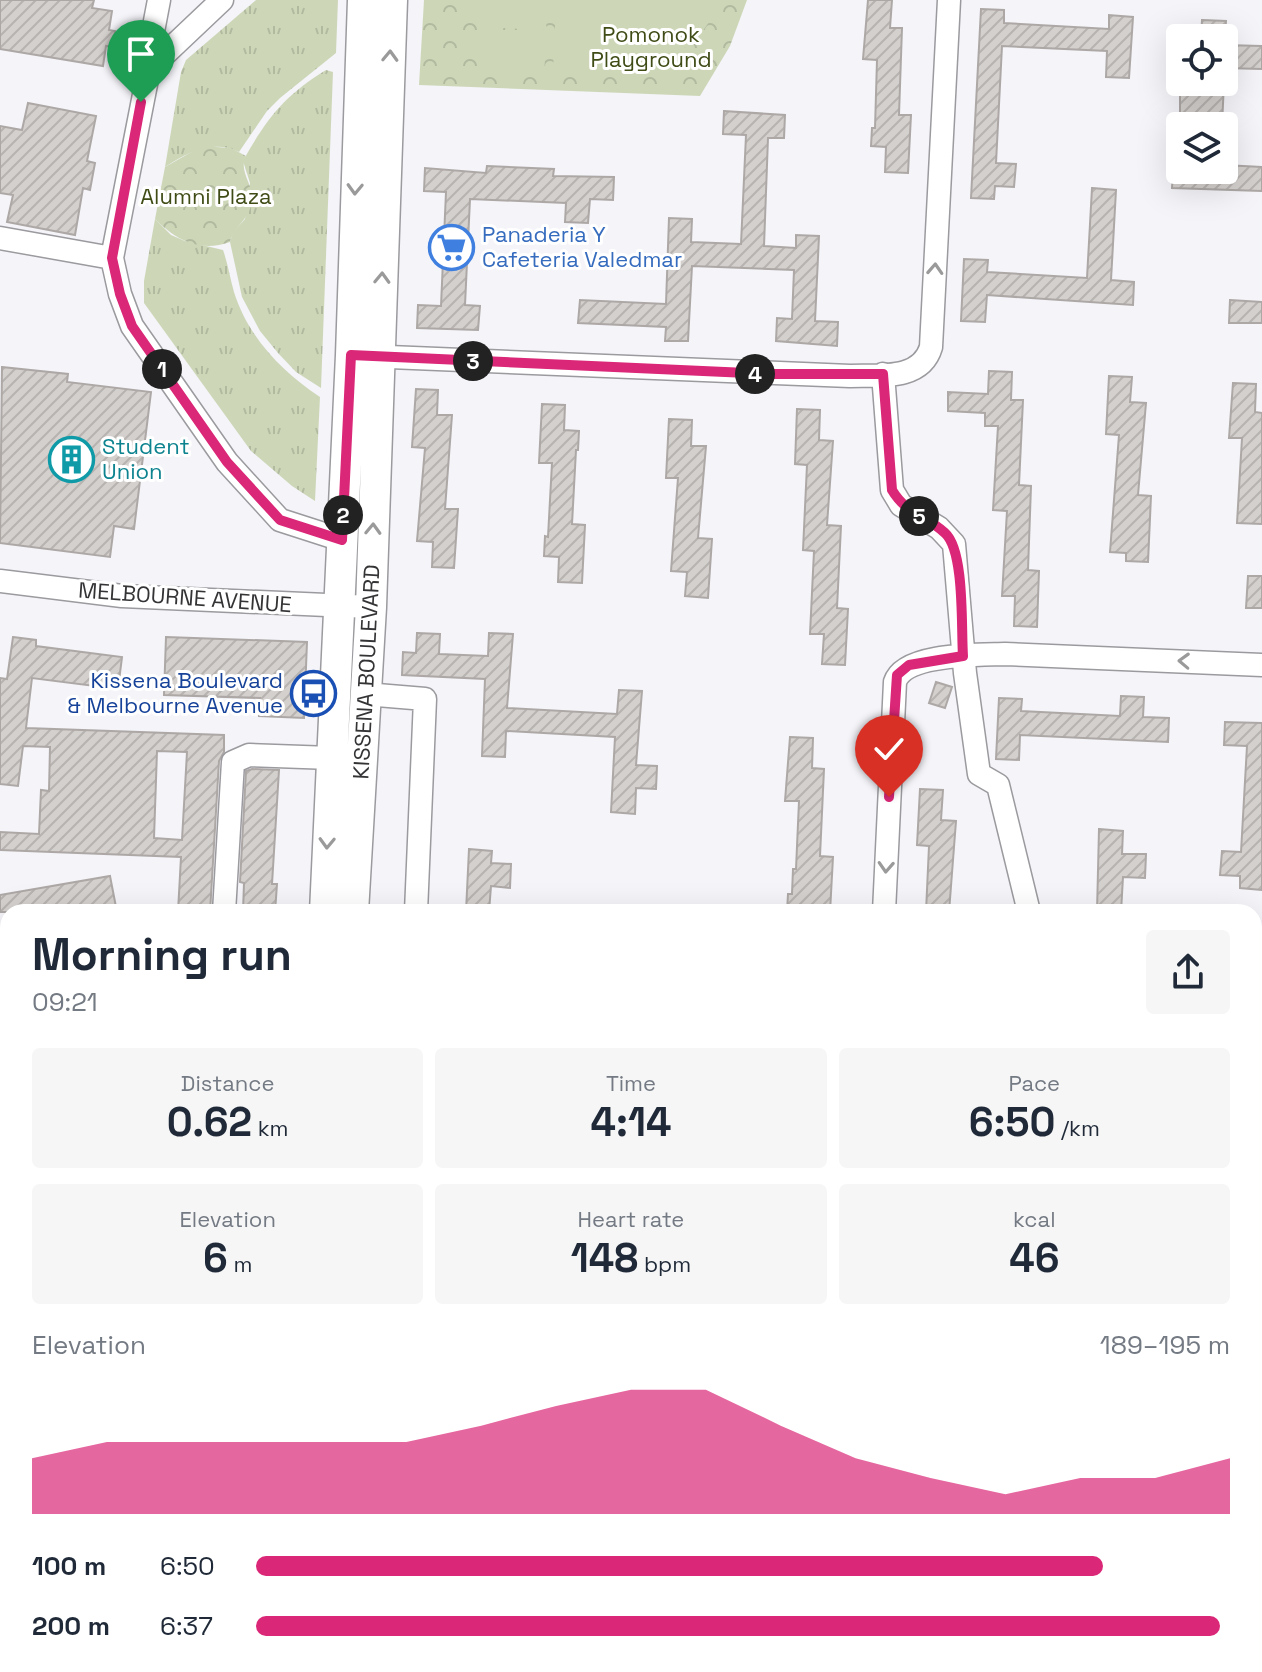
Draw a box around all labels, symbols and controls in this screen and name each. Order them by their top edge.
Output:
pin [107,20,175,102]
park label: Pomonok Playground [590,20,712,73]
map controls [1166,24,1238,184]
button: locate [1166,24,1238,96]
icon: arrive [119,32,163,76]
one-way arrow [381,49,398,62]
button: layers [1166,112,1238,184]
park label: Alumni Plaza [140,182,272,210]
one-way arrow [347,183,364,196]
place label: Panaderia Y Cafeteria Valedmar [482,220,682,273]
supermarket icon: Panaderia Y Cafeteria Valedmar [427,223,475,271]
one-way arrow [926,262,943,275]
one-way arrow [374,271,391,284]
pin: 3 [453,341,493,381]
text: 3 [466,347,480,375]
pin: 1 [142,349,182,389]
pin: 4 [735,354,775,394]
text: 1 [157,355,167,383]
text: 4 [748,360,762,388]
place label: Student Union [102,432,190,485]
building icon: Student Union [47,435,95,483]
pin: 2 [323,495,363,535]
pin: 5 [899,496,939,536]
text: 2 [336,501,350,529]
text: 5 [912,502,926,530]
one-way arrow [365,522,382,535]
street label: KISSENA BOULEVARD [346,564,386,780]
street label: MELBOURNE AVENUE [77,576,293,618]
one-way arrow [1177,653,1190,670]
place label: Kissena Boulevard & Melbourne Avenue [68,666,283,719]
bus stop icon: Kissena Boulevard & Melbourne Avenue [290,669,338,717]
pin [855,715,923,797]
icon: check [867,727,911,771]
one-way arrow [319,837,336,850]
one-way arrow [878,861,895,874]
text: Morning run [32,927,292,983]
button: share [1146,930,1230,1014]
text: 09:21 [32,985,98,1019]
text: Distance [181,1069,275,1097]
text: Time [606,1069,656,1097]
text: Pace [1009,1069,1060,1097]
text: 0.62 [167,1097,252,1148]
text: 4:14 [591,1097,671,1148]
text: 6:50 [969,1097,1055,1148]
text: km [252,1114,289,1142]
text: /km [1055,1114,1100,1142]
text: Elevation [179,1205,276,1233]
text: Heart rate [578,1205,684,1233]
text: kcal [1013,1205,1056,1233]
text: 6 [203,1233,228,1284]
text: 148 [571,1233,638,1284]
text: 46 [1009,1233,1059,1284]
text: m [228,1250,252,1278]
text: bpm [638,1250,691,1278]
text: Elevation [32,1328,146,1362]
text: 189–195 m [1100,1328,1230,1362]
text: 100 m [32,1549,106,1583]
text: 6:50 [160,1549,215,1583]
text: 200 m [32,1609,110,1643]
text: 6:37 [160,1609,213,1643]

